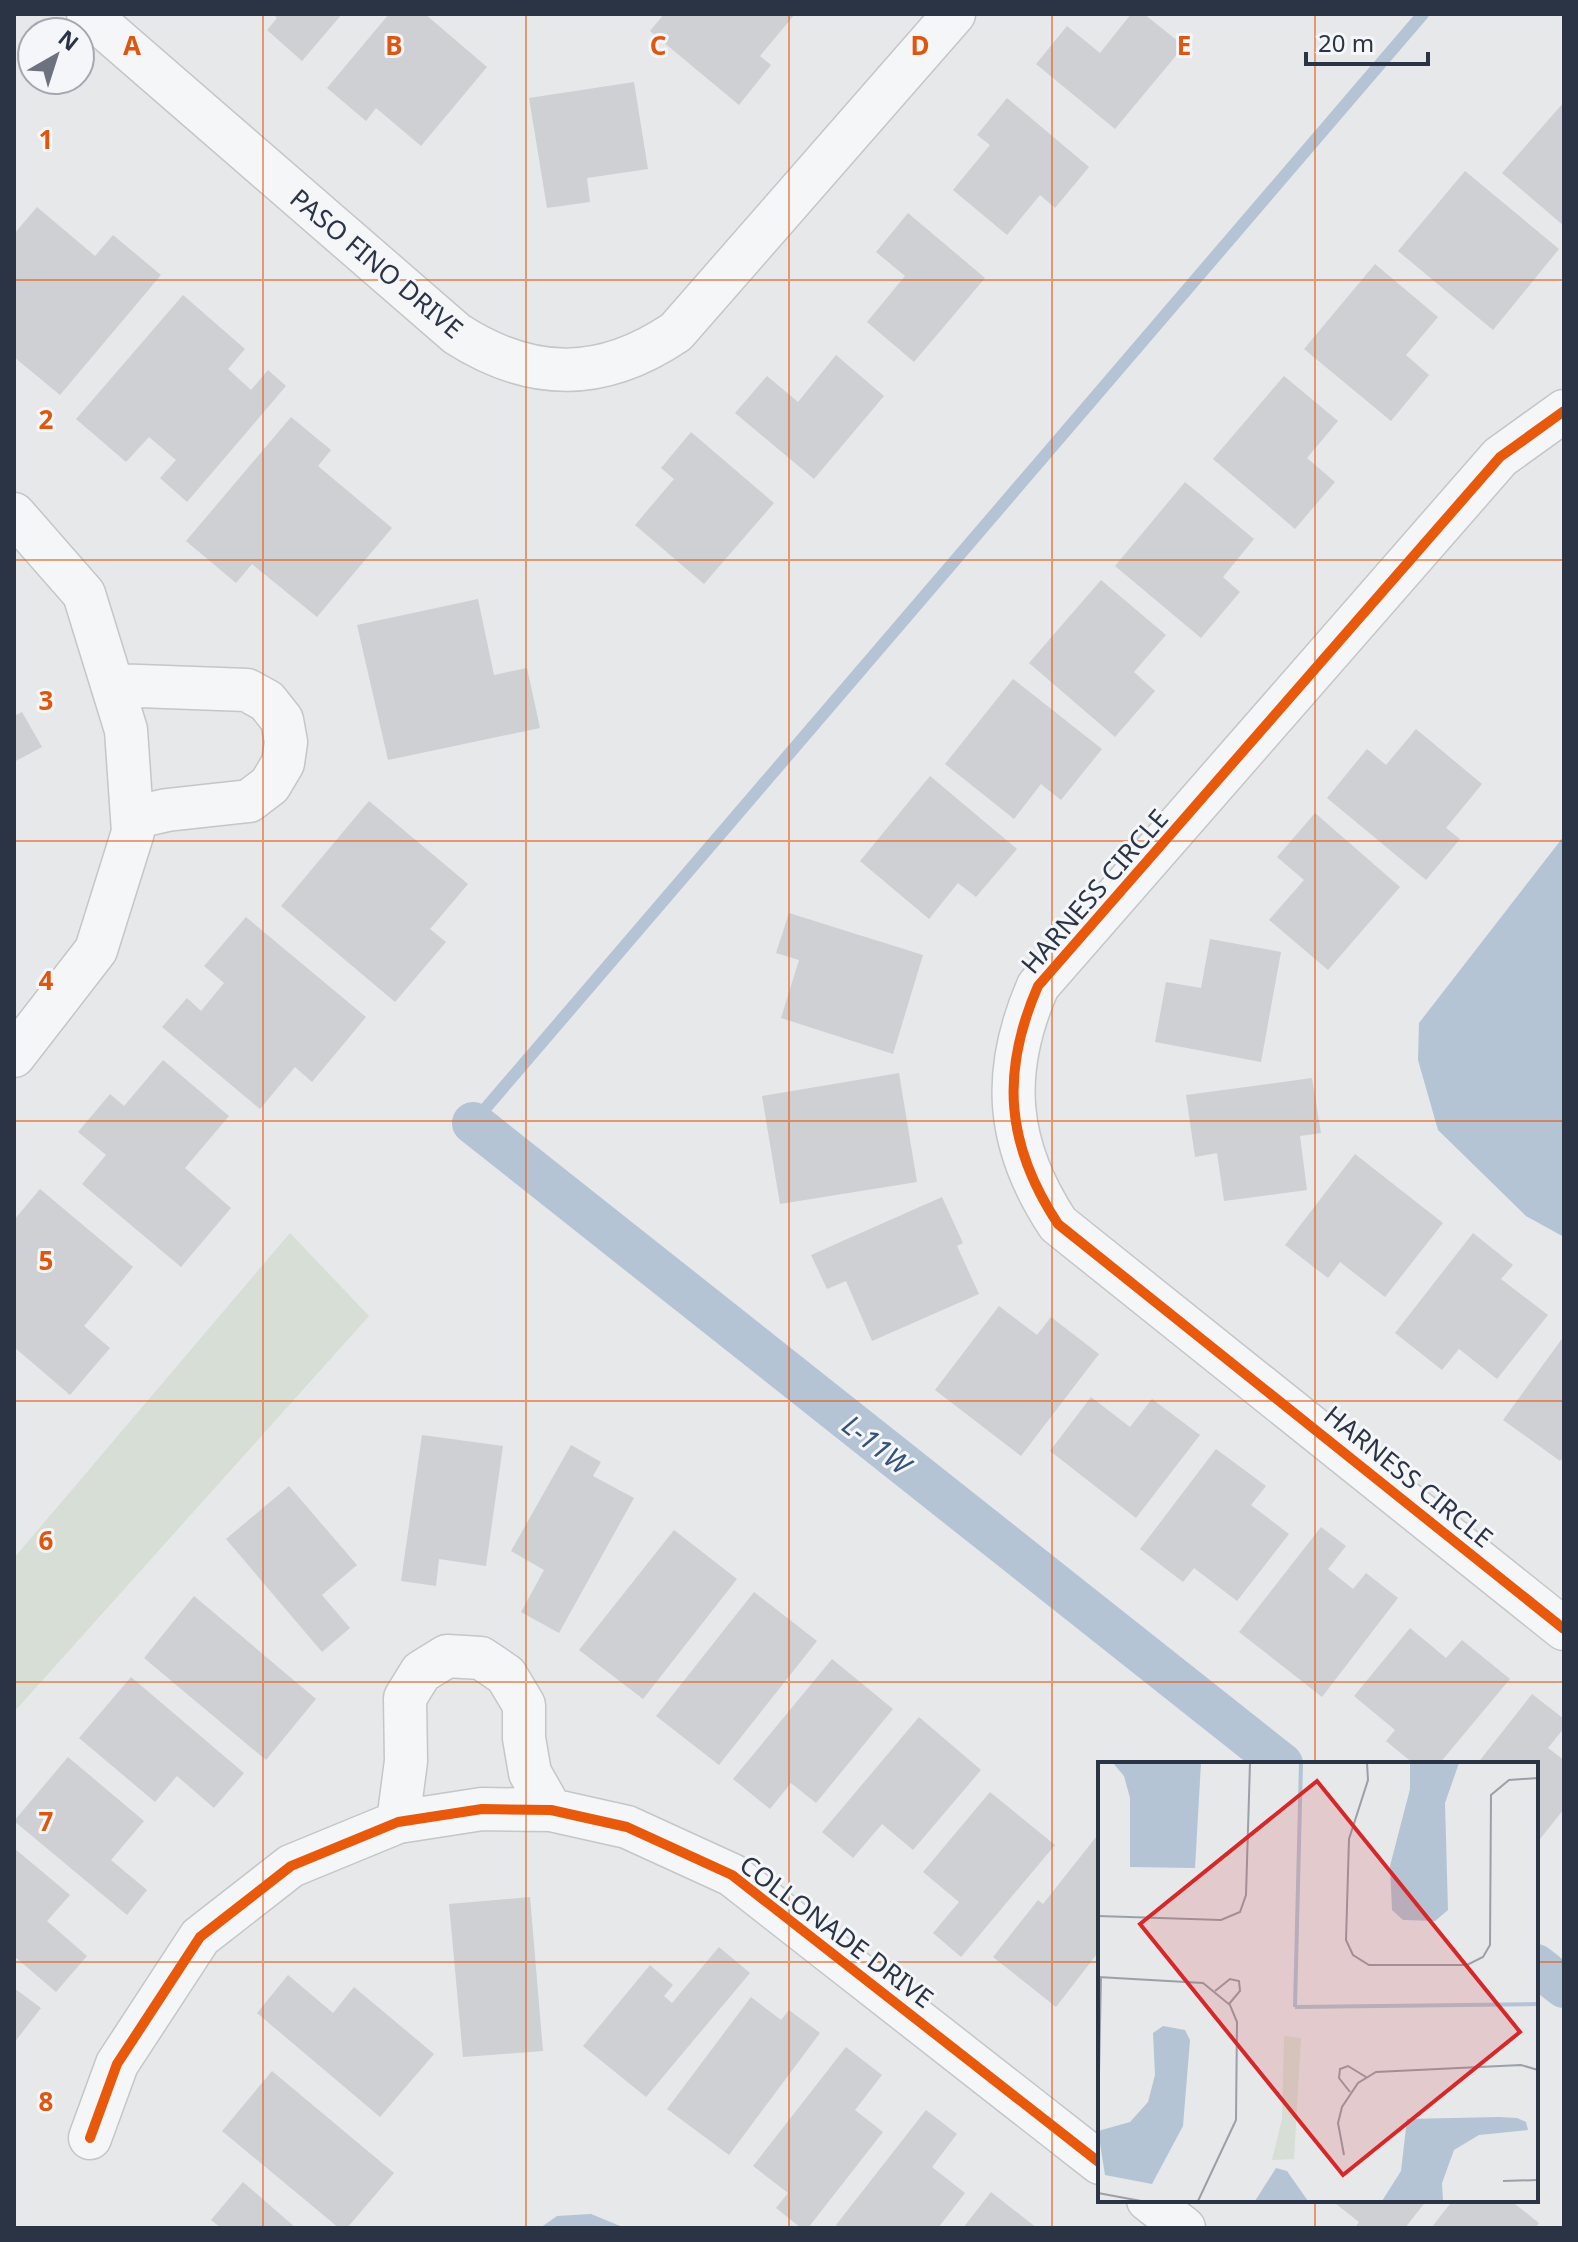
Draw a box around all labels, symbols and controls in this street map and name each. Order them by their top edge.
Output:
north arrow [16,16,96,96]
scale bar [1306,16,1428,66]
text: N [53,22,86,57]
text: 20 m [1318,26,1374,59]
text: A [123,27,141,63]
text: B [385,27,403,63]
text: C [650,27,666,63]
text: D [910,27,930,63]
text: E [1177,27,1191,63]
text: 1 [39,121,53,157]
street label: PASO FINO DRIVE [283,180,471,346]
text: 2 [39,401,54,437]
text: 3 [39,682,53,718]
street label: HARNESS CIRCLE [1012,801,1176,981]
text: 4 [39,962,54,998]
text: 5 [39,1242,53,1278]
street label: HARNESS CIRCLE [1317,1397,1501,1555]
water label: L-11W [835,1405,921,1485]
text: 6 [39,1522,54,1558]
inset map [1098,1762,1538,2202]
text: 7 [39,1803,54,1839]
street label: COLLONADE DRIVE [733,1846,941,2016]
text: 8 [39,2083,53,2119]

